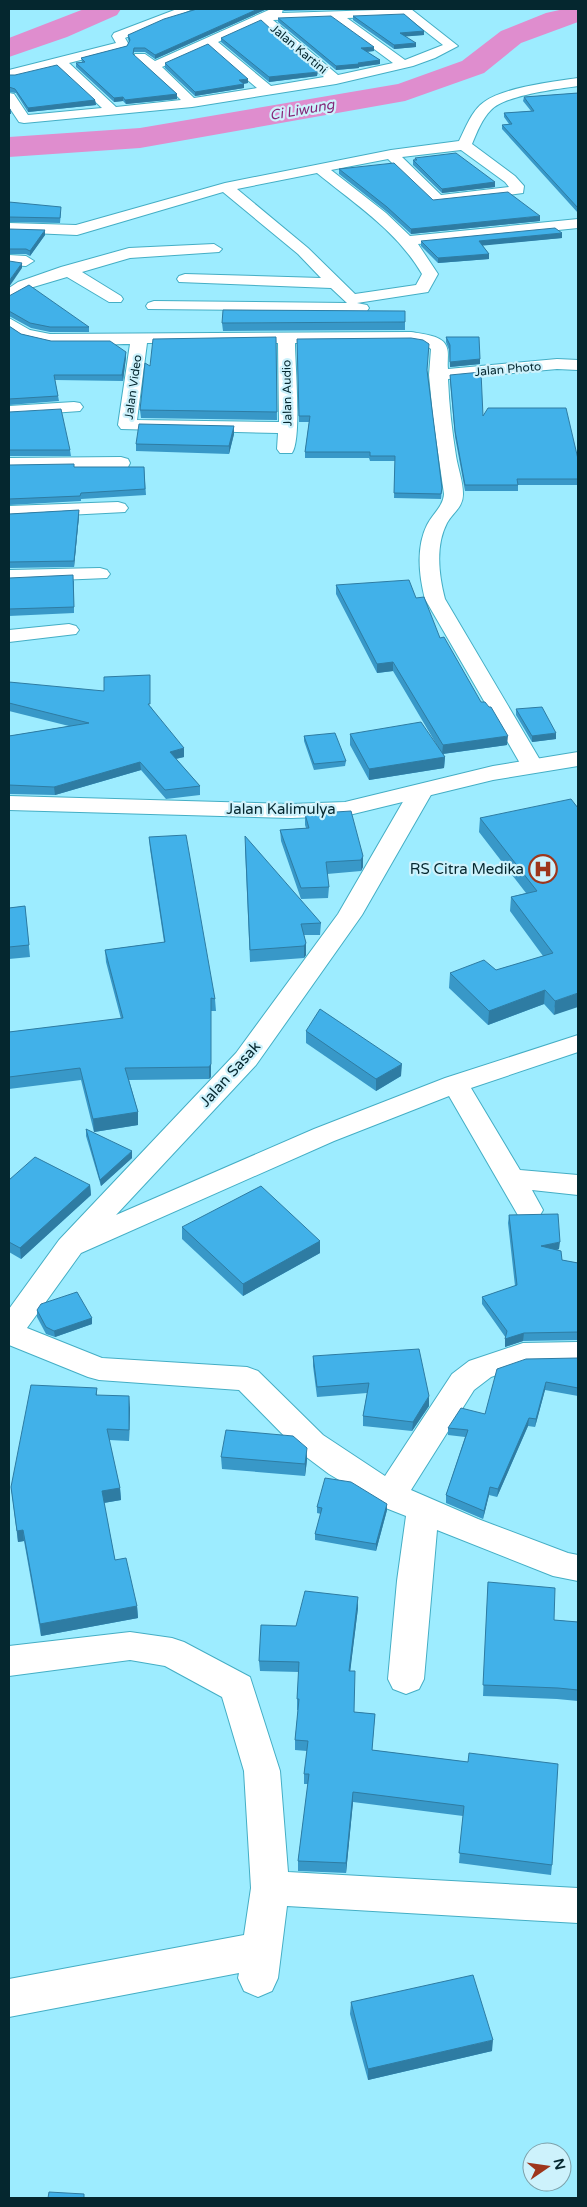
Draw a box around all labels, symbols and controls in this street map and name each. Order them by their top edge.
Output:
street label: Jalan Kartini [268,21,330,77]
water label: Ci Liwung [268,96,337,124]
street label: Jalan Video [122,354,144,420]
street label: Jalan Photo [474,359,542,379]
street label: Jalan Audio [279,360,295,426]
street label: Jalan Kalimulya [226,800,336,818]
hospital icon: RS Citra Medika [528,854,558,884]
place label: RS Citra Medika [410,860,524,878]
street label: Jalan Sasak [196,1037,264,1111]
north arrow [522,2142,572,2192]
text: N [550,2157,569,2172]

